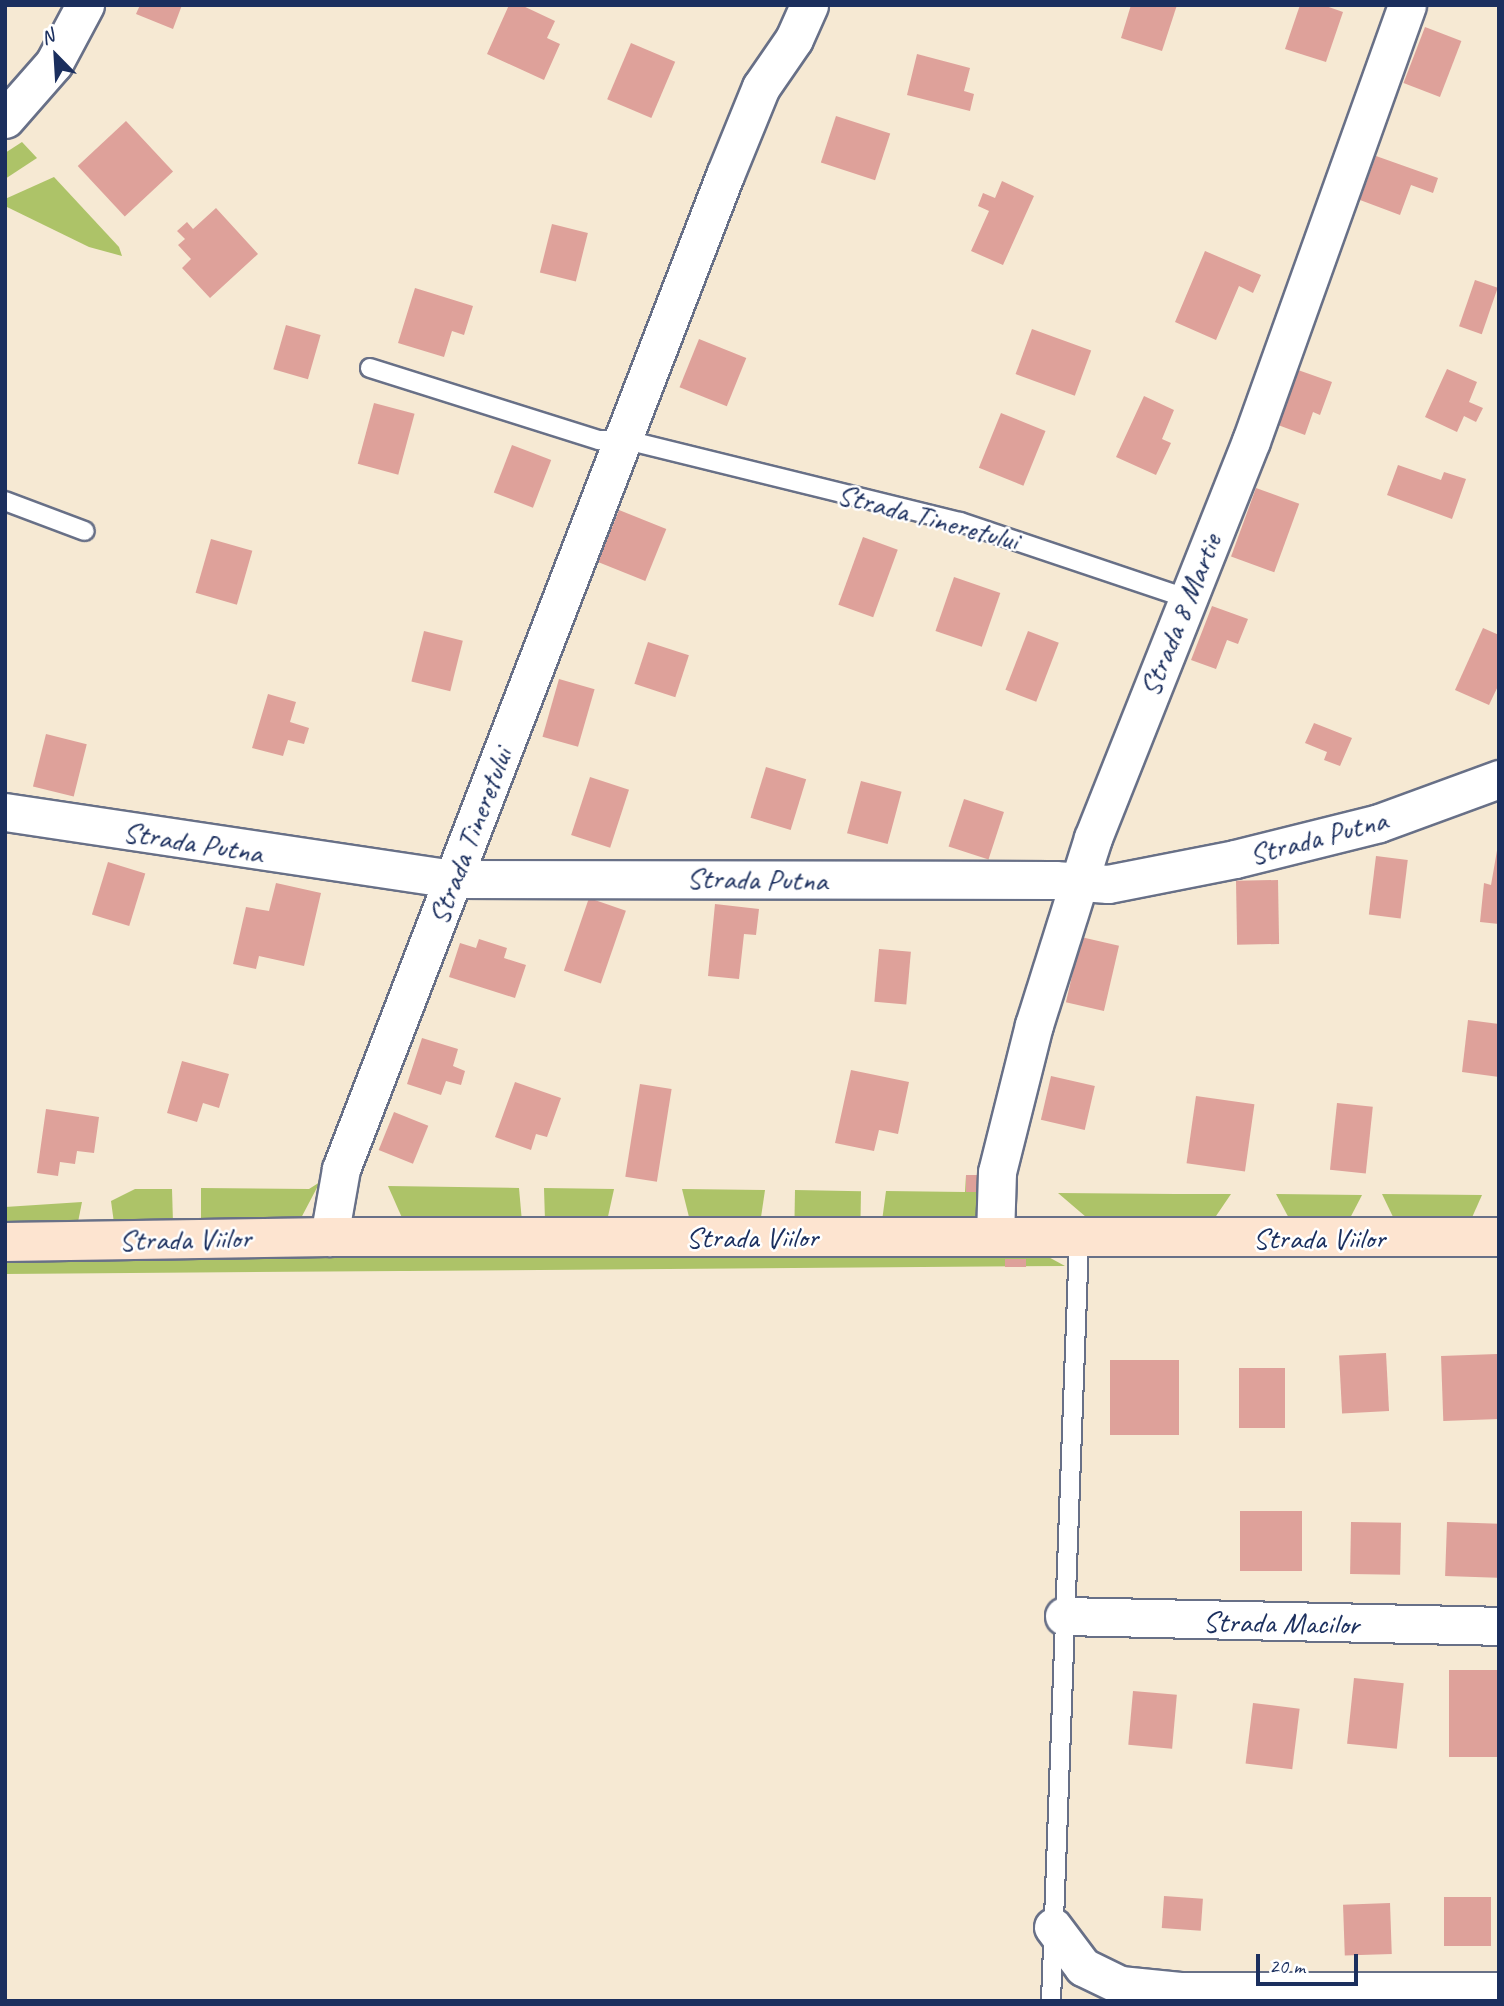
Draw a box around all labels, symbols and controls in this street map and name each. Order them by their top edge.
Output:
north arrow [21,21,91,91]
text: N [37,23,58,50]
street label: Strada Tineretului [833,475,1023,559]
street label: Strada 8 Martie [1131,529,1229,701]
street label: Strada Tineretului [420,743,520,929]
street label: Strada Putna [1246,802,1390,872]
street label: Strada Putna [121,813,265,871]
street label: Strada Putna [687,860,827,898]
street label: Strada Viilor [686,1219,818,1255]
street label: Strada Viilor [118,1220,252,1258]
street label: Strada Viilor [1253,1220,1385,1256]
street label: Strada Macilor [1202,1604,1360,1642]
scale bar [1259,1940,1360,1984]
text: 20 m [1269,1953,1305,1979]

